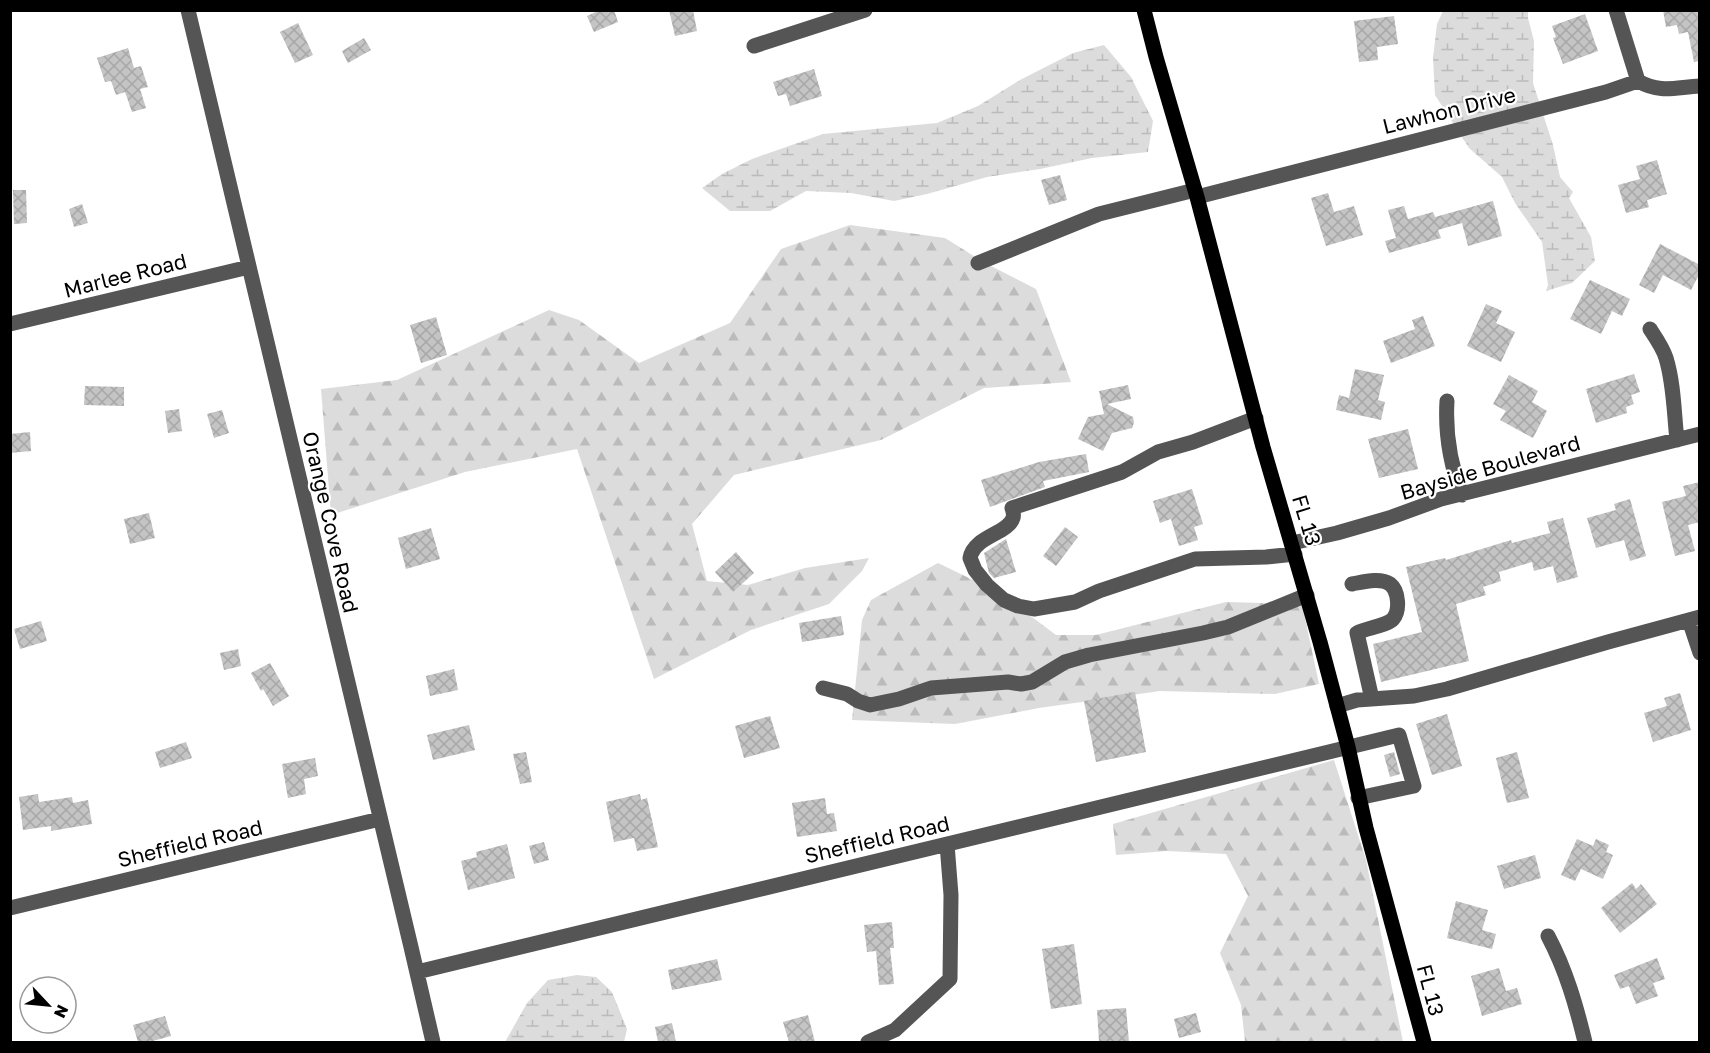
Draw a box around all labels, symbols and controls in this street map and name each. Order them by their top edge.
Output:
street label: Lawhon Drive [1380,81,1518,139]
street label: Marlee Road [61,247,189,303]
street label: Orange Cove Road [297,429,365,615]
street label: Bayside Boulevard [1397,429,1583,505]
street label: FL 13 [1287,491,1327,549]
street label: Sheffield Road [802,810,952,868]
street label: Sheffield Road [115,814,265,872]
street label: FL 13 [1412,961,1450,1019]
north arrow [18,975,78,1035]
text: N [50,1002,73,1021]

